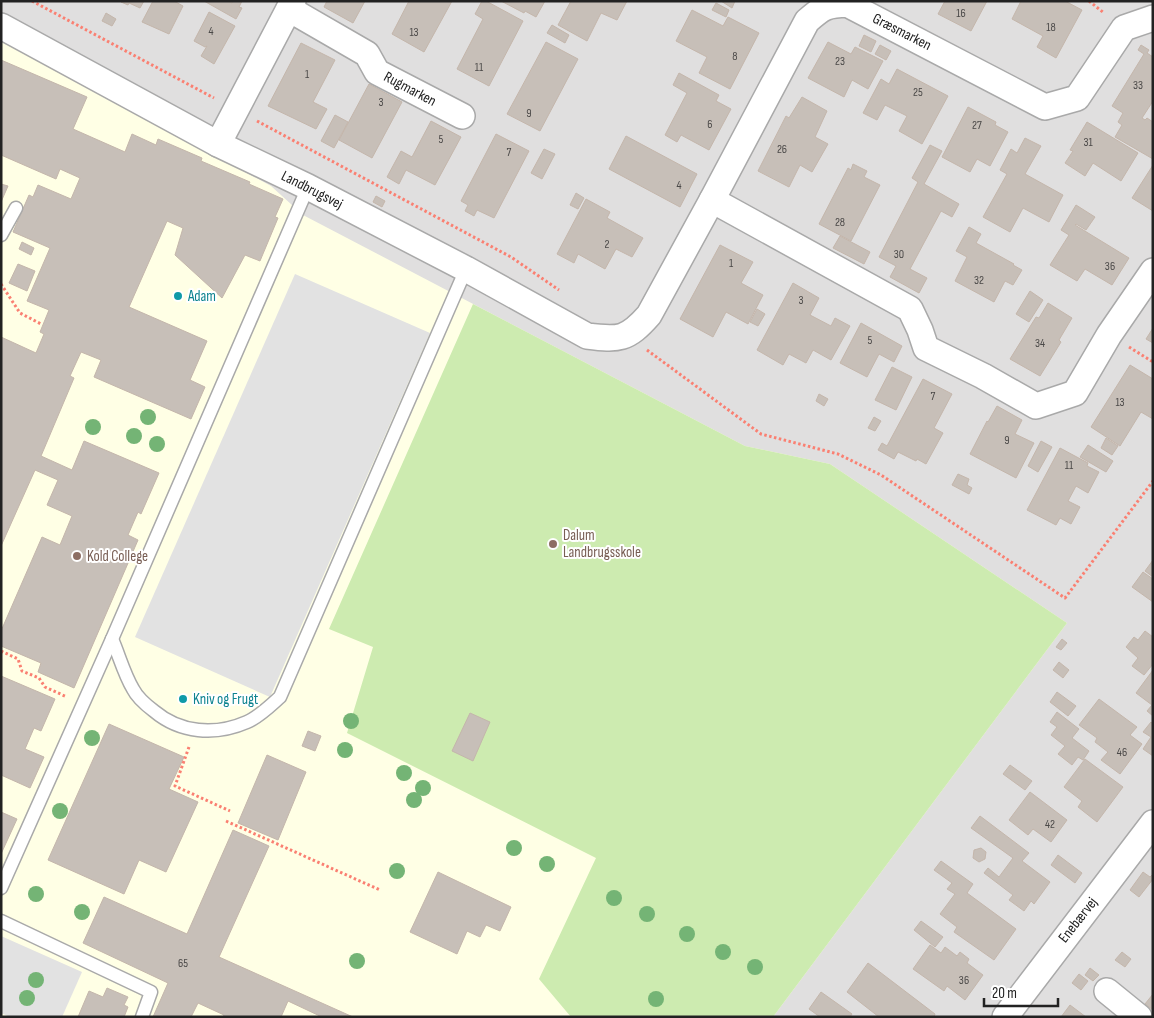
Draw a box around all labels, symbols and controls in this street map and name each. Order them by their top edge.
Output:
house number: 16 [956,6,966,21]
street label: Græsmarken [869,9,935,55]
house number: 18 [1046,20,1056,35]
house number: 4 [208,24,214,39]
house number: 13 [409,25,419,40]
house number: 8 [732,49,738,64]
house number: 23 [835,54,845,69]
house number: 11 [475,60,484,75]
house number: 1 [305,67,310,82]
street label: Rugmarken [380,67,440,111]
house number: 33 [1133,78,1143,93]
house number: 25 [913,85,923,100]
house number: 3 [378,95,384,110]
house number: 9 [526,106,532,121]
house number: 6 [707,117,713,132]
house number: 27 [972,118,982,133]
house number: 5 [439,132,444,147]
house number: 31 [1083,135,1093,150]
house number: 26 [777,142,787,157]
house number: 7 [507,145,512,160]
street label: Landbrugsvej [278,166,346,214]
house number: 4 [676,178,682,193]
house number: 28 [835,215,845,230]
house number: 2 [605,237,610,252]
house number: 30 [894,247,904,262]
house number: 1 [729,256,734,271]
house number: 36 [1105,259,1115,274]
house number: 32 [974,273,984,288]
place label: Adam [187,287,216,306]
marker: Adam [172,290,184,302]
house number: 3 [798,293,804,308]
house number: 5 [868,333,873,348]
house number: 34 [1035,336,1045,351]
house number: 7 [931,389,936,404]
house number: 13 [1115,395,1125,410]
house number: 9 [1004,433,1010,448]
house number: 11 [1065,458,1074,473]
place label: Dalum Landbrugsskole [563,526,641,562]
marker: Dalum Landbrugsskole [547,538,559,550]
place label: Kold College [87,547,148,566]
marker: Kold College [71,550,83,562]
place label: Kniv og Frugt [193,690,259,709]
marker: Kniv og Frugt [177,693,189,705]
house number: 46 [1117,745,1127,760]
house number: 42 [1045,817,1055,832]
street label: Enebærvej [1054,893,1102,947]
house number: 65 [178,956,188,971]
house number: 36 [959,973,969,988]
scale bar [984,976,1058,1008]
text: 20 m [992,984,1017,1003]

